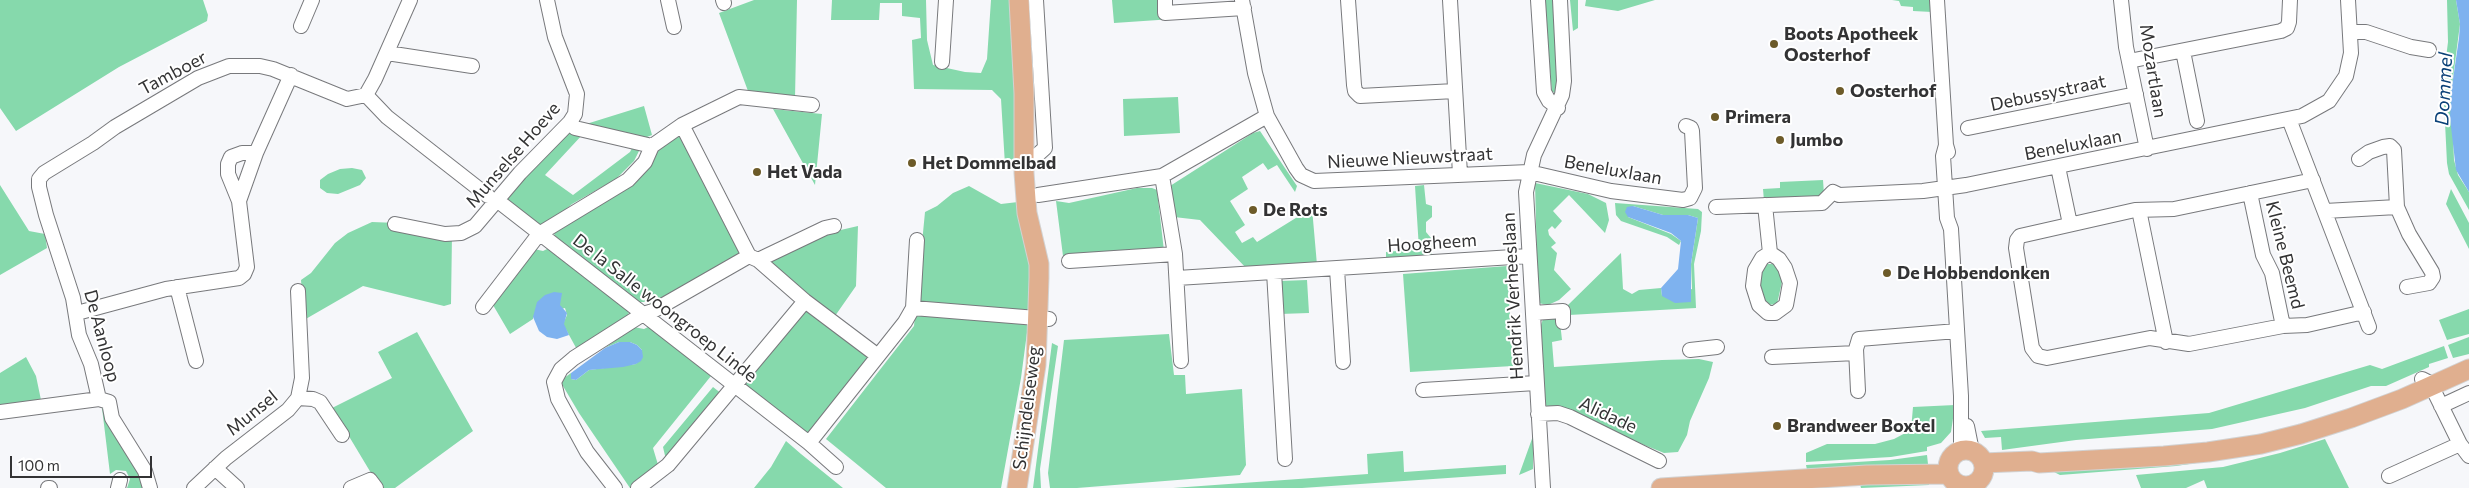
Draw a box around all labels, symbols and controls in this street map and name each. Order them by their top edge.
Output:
place label: Boots Apotheek Oosterhof [1784,23,1918,66]
street label: Mozartlaan [2135,23,2171,119]
marker: Boots Apotheek Oosterhof [1768,38,1780,50]
street label: Tamboer [136,46,210,100]
water label: Dommel [2431,52,2457,126]
street label: Debussystraat [1988,70,2108,116]
place label: Oosterhof [1850,80,1936,102]
marker: Oosterhof [1834,85,1846,97]
street label: Munselse Hoeve [461,98,565,212]
place label: Primera [1725,106,1791,128]
marker: Primera [1709,111,1721,123]
street label: Beneluxlaan [2022,125,2124,165]
place label: Jumbo [1790,129,1843,151]
marker: Jumbo [1774,134,1786,146]
street label: Nieuwe Nieuwstraat [1327,143,1493,173]
street label: Beneluxlaan [1562,151,1664,189]
place label: Het Dommelbad [922,152,1056,174]
marker: Het Dommelbad [906,157,918,169]
place label: Het Vada [767,161,842,183]
marker: Het Vada [751,166,763,178]
place label: De Rots [1263,199,1328,221]
street label: Kleine Beemd [2261,199,2309,311]
marker: De Rots [1247,204,1259,216]
street label: Hendrik Verheeslaan [1498,212,1528,380]
street label: De la Salle woongroep Linde [569,229,761,387]
street label: Hoogheem [1386,229,1478,257]
place label: De Hobbendonken [1897,262,2050,284]
marker: De Hobbendonken [1881,267,1893,279]
street label: De Aanloop [79,287,125,385]
street label: Schijndelseweg [1009,345,1045,471]
street label: Munsel [222,386,282,440]
street label: Alidade [1576,392,1640,438]
place label: Brandweer Boxtel [1787,415,1935,437]
marker: Brandweer Boxtel [1771,420,1783,432]
scale bar [12,446,155,478]
text: 100 m [18,456,60,474]

